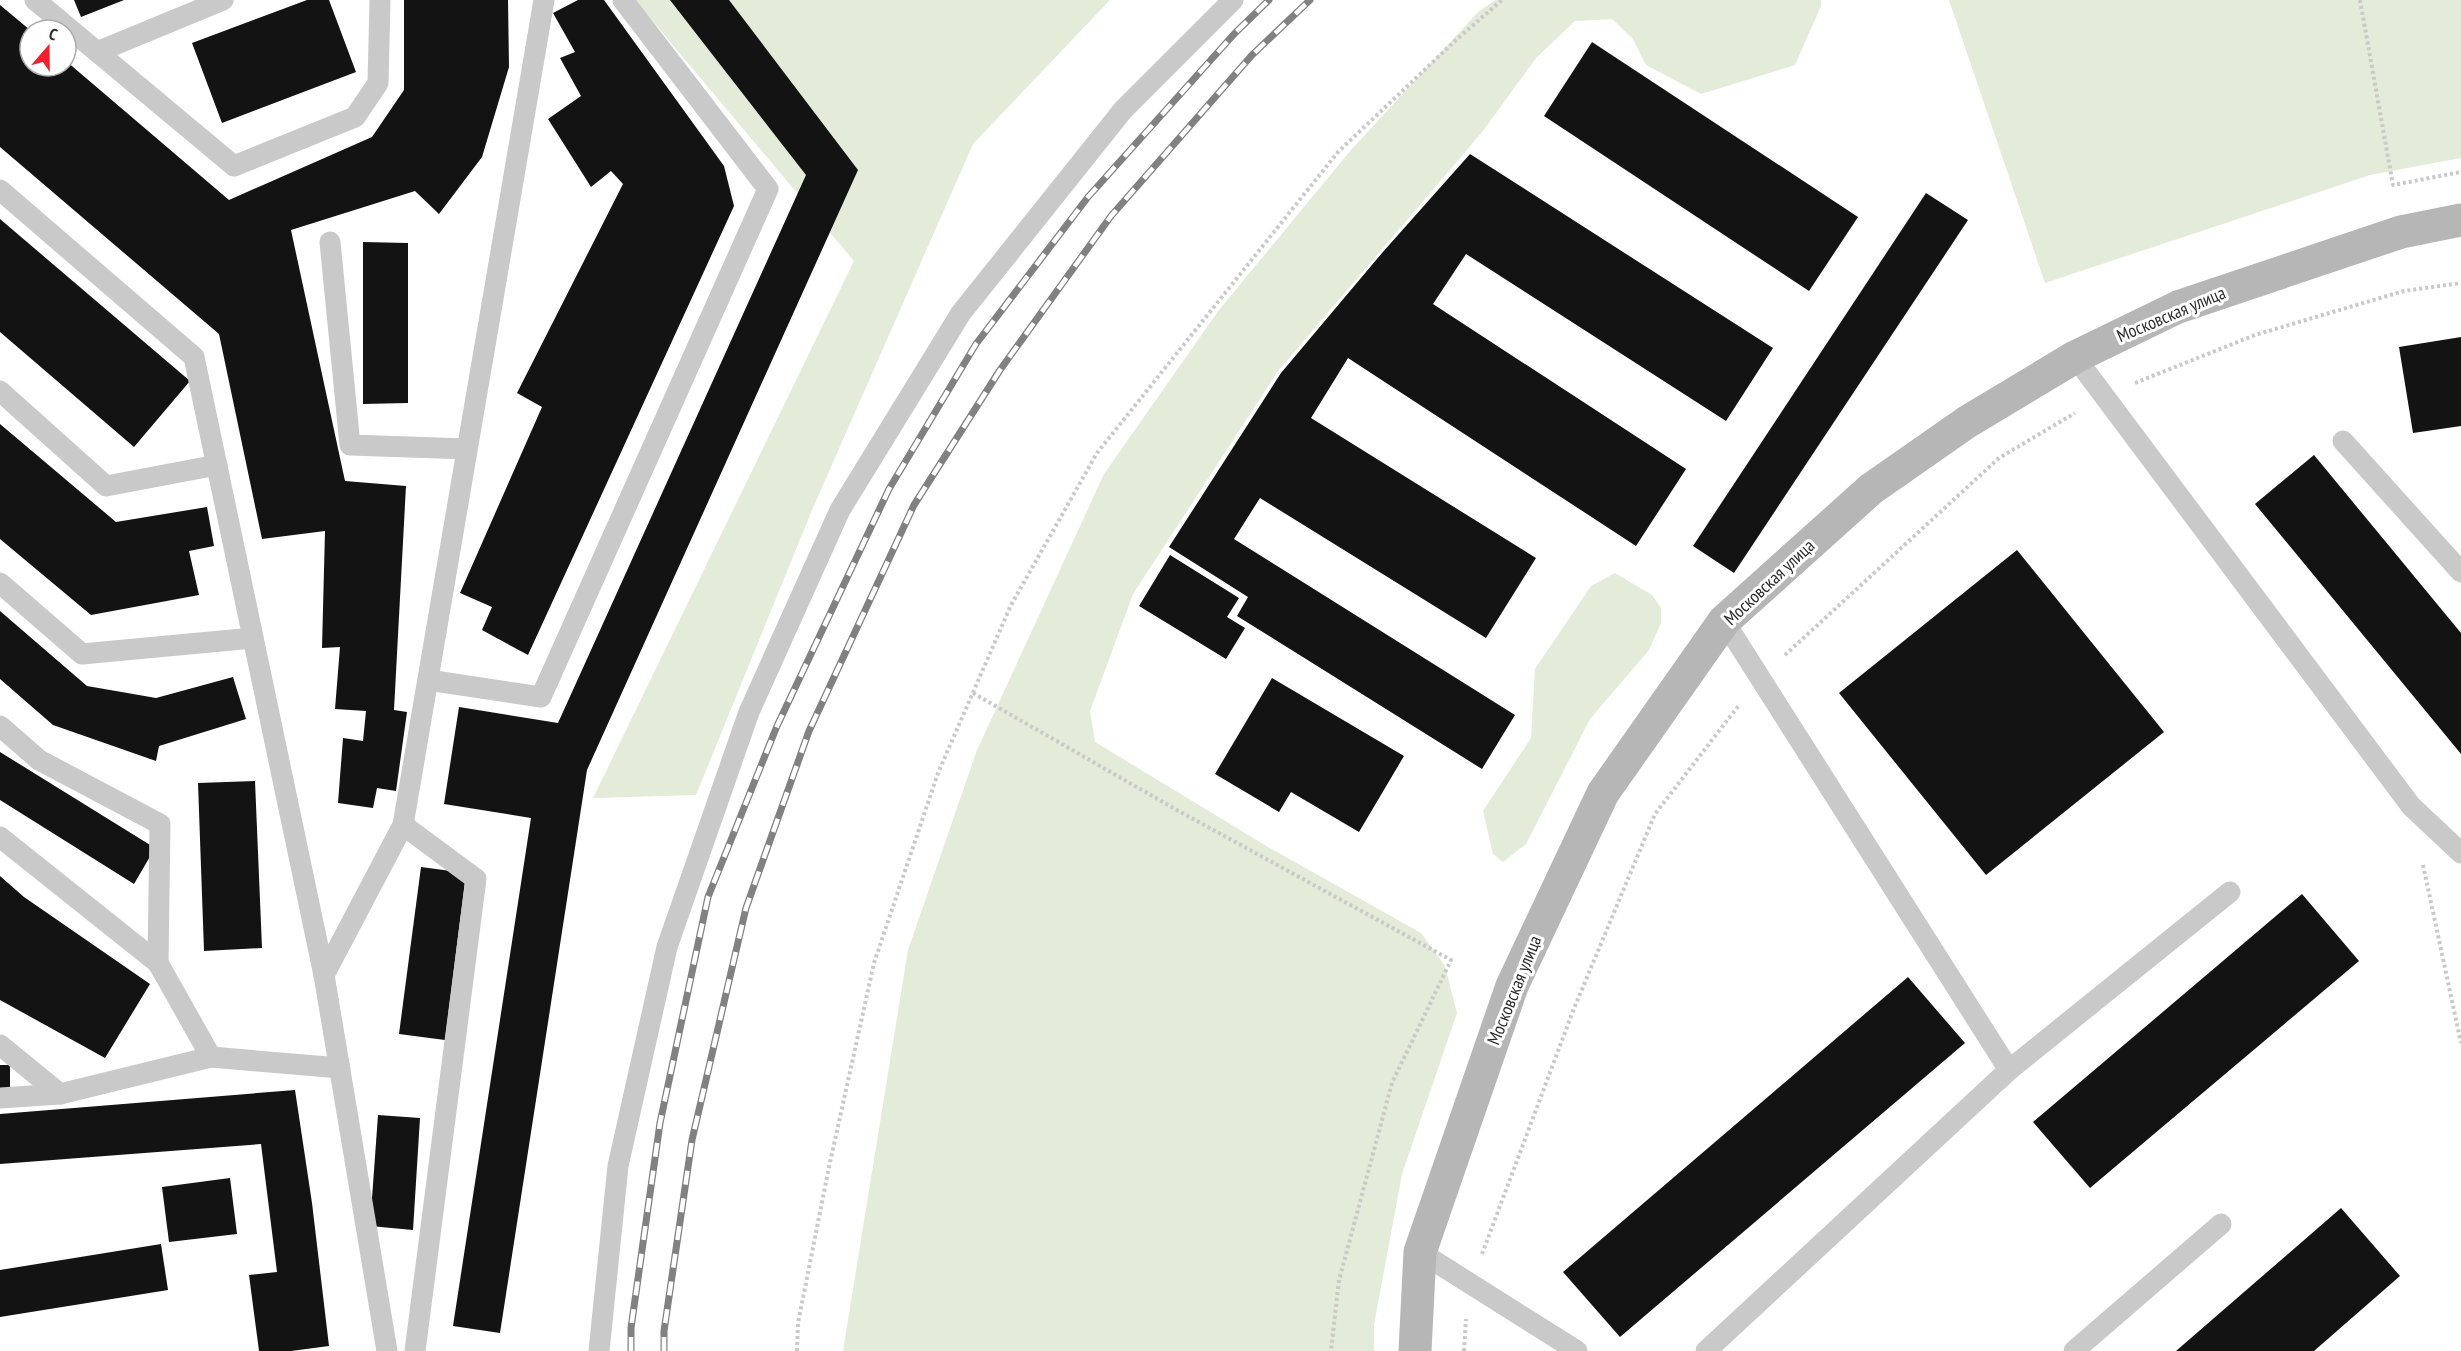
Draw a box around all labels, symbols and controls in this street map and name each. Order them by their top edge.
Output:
north arrow [18,18,78,78]
text: С [46,23,61,45]
street label: Московская улица [2113,281,2229,347]
street label: Московская улица [1719,534,1819,630]
street label: Московская улица [1482,932,1546,1048]

